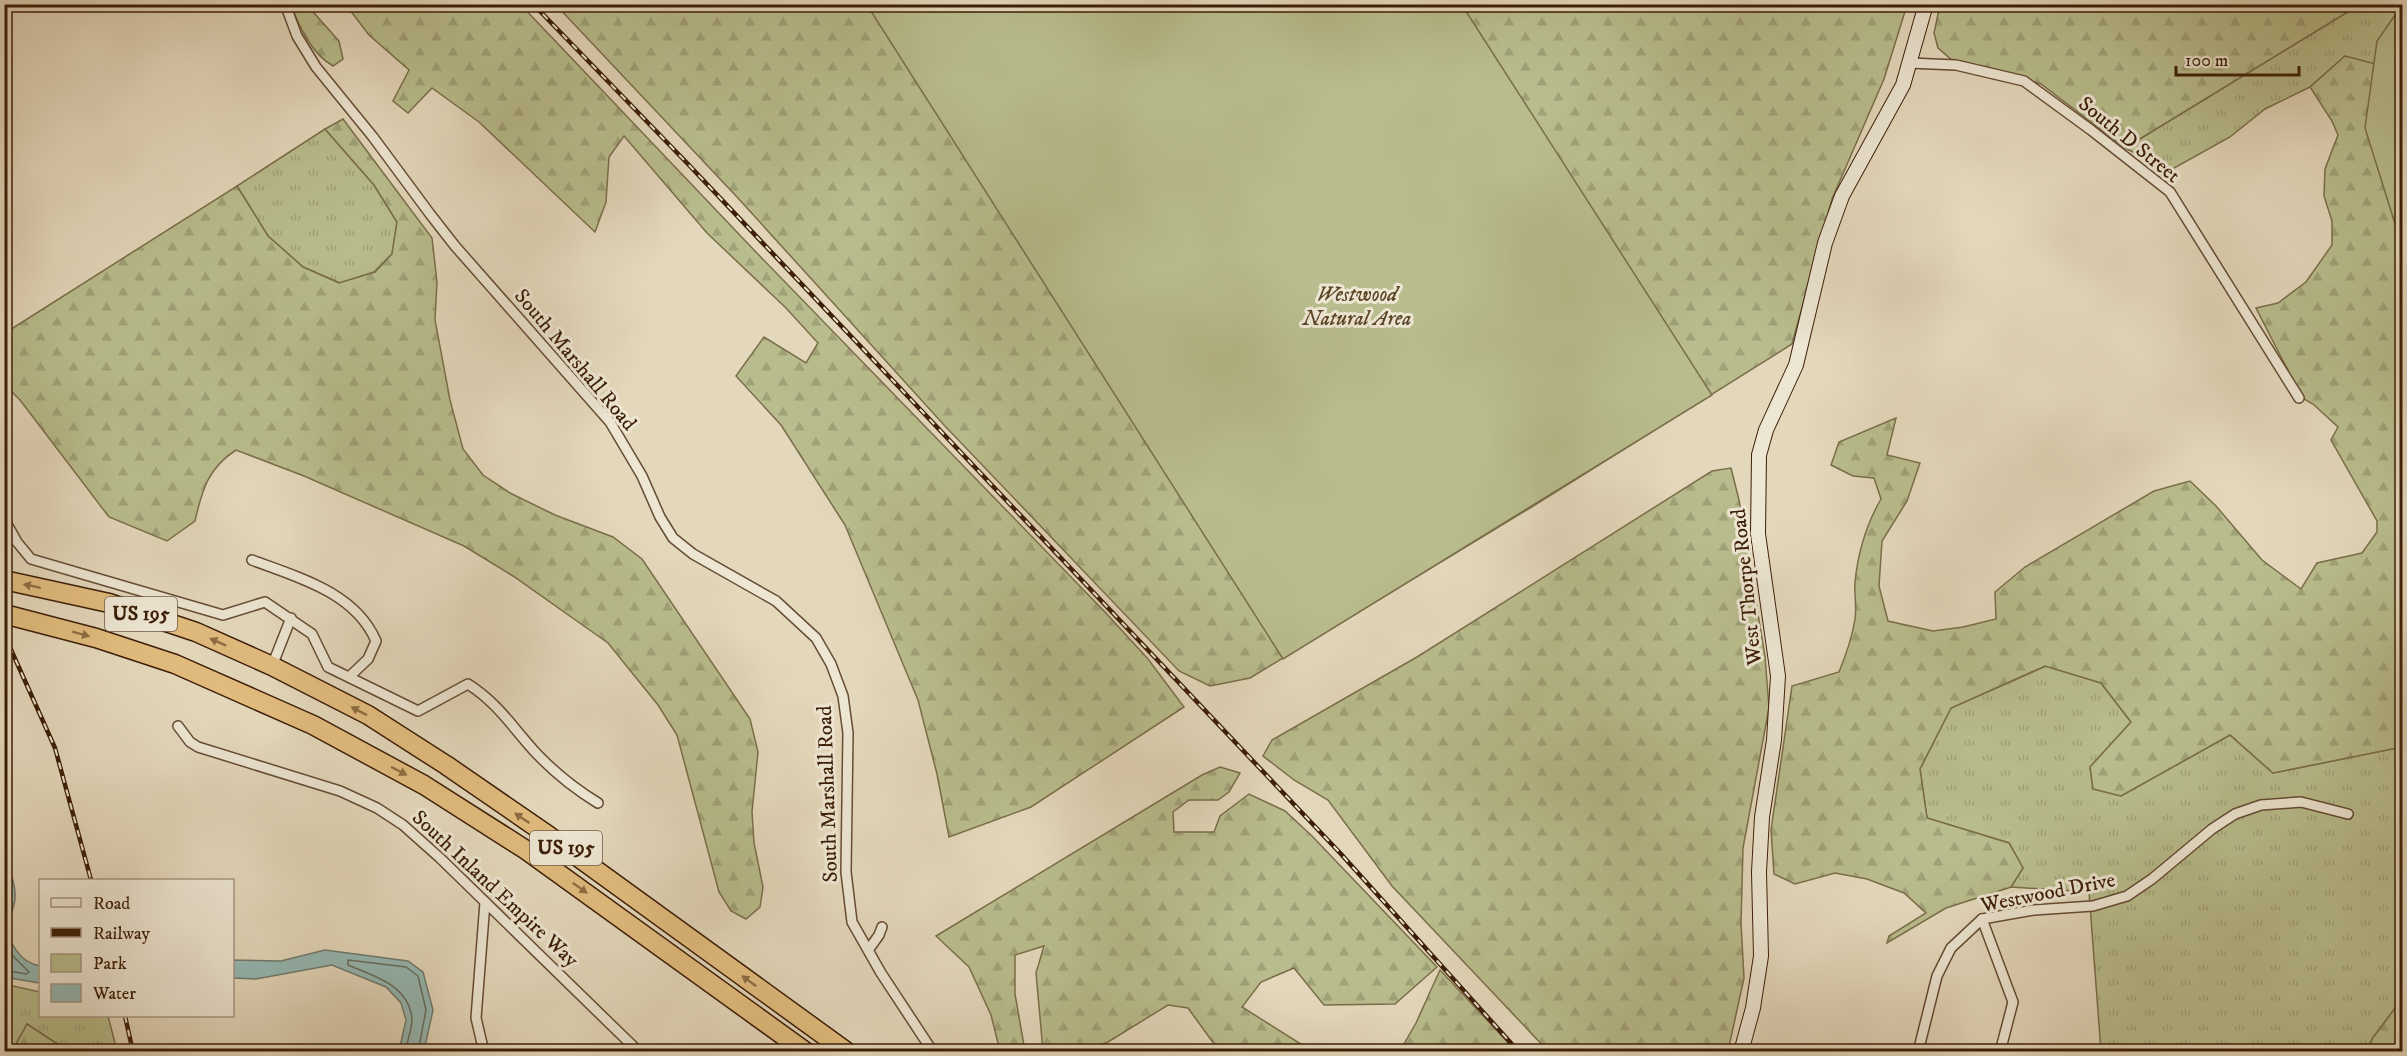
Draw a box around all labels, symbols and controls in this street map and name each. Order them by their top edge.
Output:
scale bar [2176,39,2299,77]
text: 100 m [2185,50,2228,72]
street label: South D Street [2073,91,2185,189]
park label: Westwood Natural Area [1302,282,1411,332]
street label: South Marshall Road [508,284,642,437]
street label: West Thorpe Road [1726,507,1768,668]
one-way arrow [22,581,41,590]
road number: US 195 [105,597,177,631]
one-way arrow [72,630,91,640]
one-way arrow [209,637,227,647]
street label: South Marshall Road [812,705,844,883]
one-way arrow [351,706,368,716]
one-way arrow [390,766,407,776]
street label: South Inland Empire Way [406,805,585,974]
one-way arrow [515,812,531,824]
road number: US 195 [530,831,602,865]
street label: Westwood Drive [1978,867,2118,919]
legend [39,879,234,1017]
one-way arrow [572,882,587,894]
text: Road [93,893,130,915]
text: Railway [93,923,151,945]
text: Park [93,953,127,975]
one-way arrow [741,975,756,987]
text: Water [92,983,136,1005]

